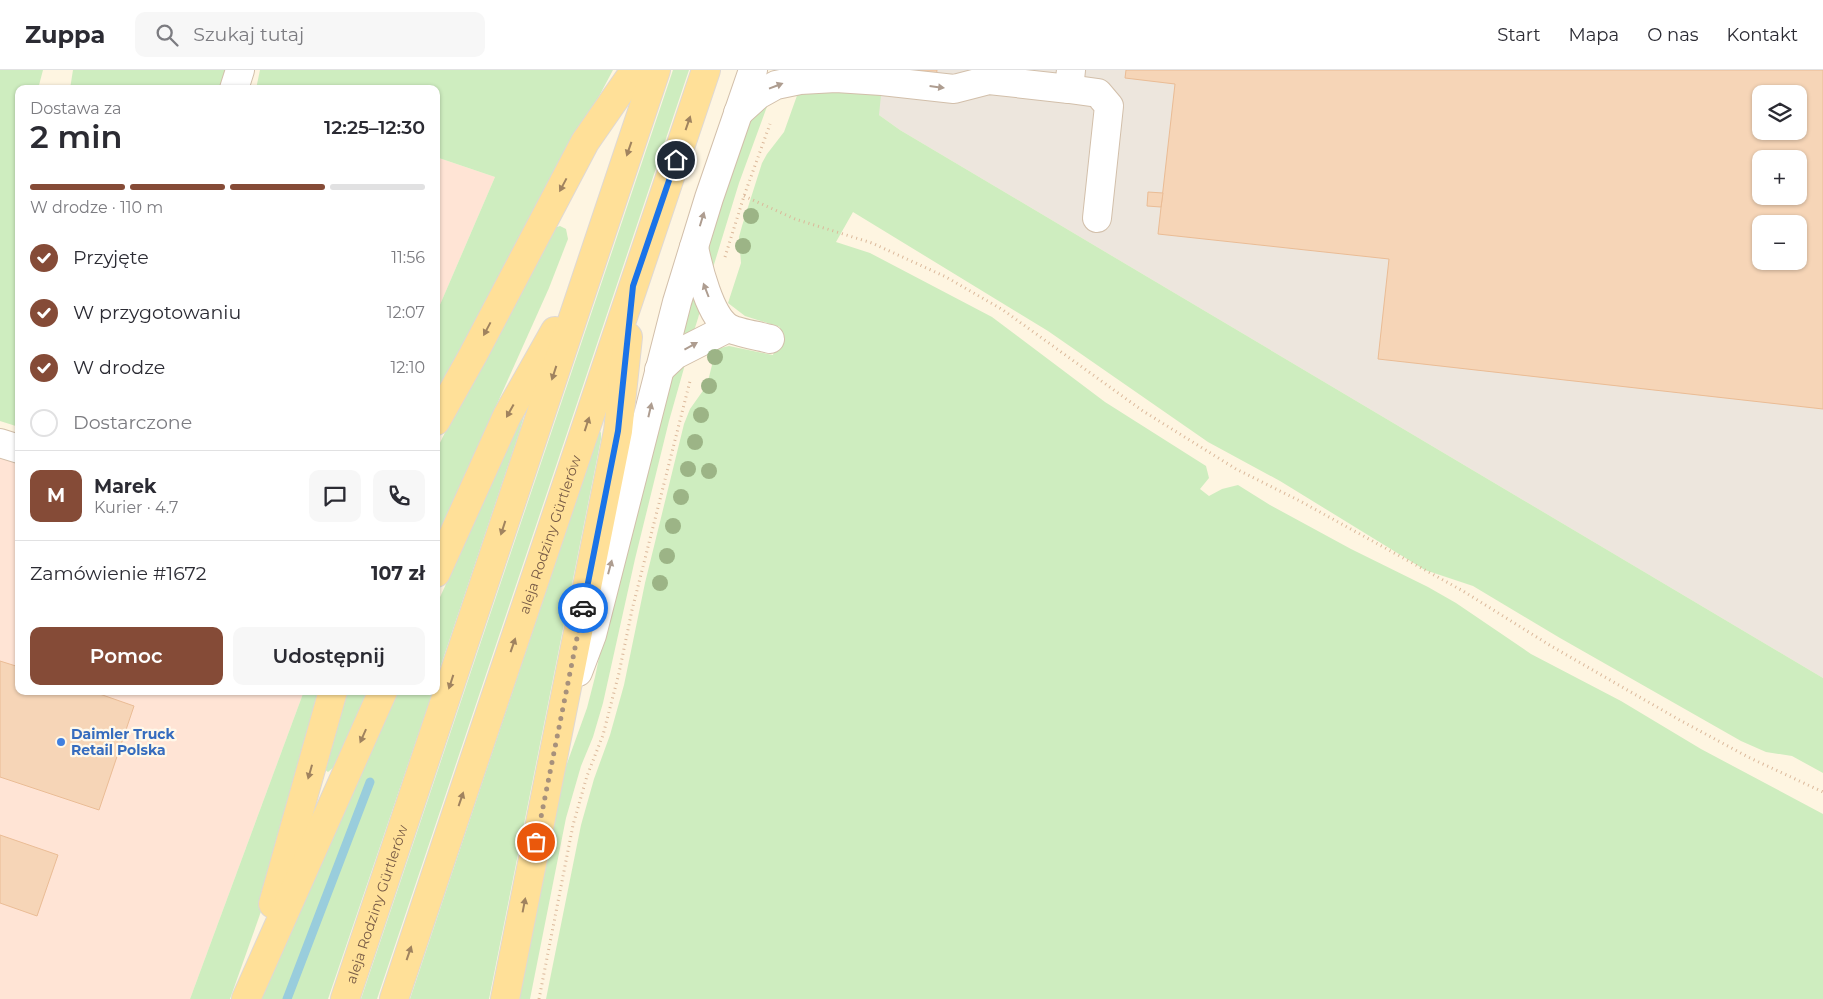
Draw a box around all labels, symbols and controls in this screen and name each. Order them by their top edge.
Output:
search box [135,12,485,57]
text: Zuppa [25,20,105,49]
icon: search [153,21,181,49]
text: Szukaj tutaj [193,23,304,46]
text: Start [1497,24,1541,46]
text: Mapa [1569,24,1619,46]
text: O nas [1647,24,1699,46]
text: Kontakt [1727,24,1798,46]
one-way arrow [769,82,783,90]
one-way arrow [929,83,945,91]
map controls [1752,85,1807,270]
button: layers [1752,85,1807,140]
text: Dostawa za [30,99,122,118]
text: 12:25–12:30 [324,116,425,139]
one-way arrow [685,116,692,131]
text: 2 min [30,117,122,156]
pin [655,139,697,181]
one-way arrow [625,142,632,157]
icon: home [662,146,690,174]
button: + [1752,150,1807,205]
one-way arrow [558,178,567,192]
text: W drodze · 110 m [30,198,163,217]
one-way arrow [699,212,706,227]
button: − [1752,215,1807,270]
icon: check [30,244,58,272]
text: Przyjęte [73,246,149,269]
text: 11:56 [391,248,425,267]
one-way arrow [702,282,710,297]
icon: check [30,299,58,327]
text: W przygotowaniu [73,301,241,324]
text: 12:07 [387,303,425,322]
one-way arrow [483,321,491,336]
one-way arrow [685,341,698,350]
icon: check [30,354,58,382]
text: W drodze [73,356,165,379]
text: 12:10 [390,358,425,377]
one-way arrow [550,366,557,381]
one-way arrow [646,402,654,417]
one-way arrow [506,404,514,418]
text: Dostarczone [73,411,192,434]
one-way arrow [584,417,591,432]
street label: aleja Rodziny Gürtlerów [515,452,585,616]
button: chat [309,470,361,522]
button: phone [373,470,425,522]
text: Marek [94,475,156,498]
text: M [47,484,65,507]
text: Kurier · 4.7 [94,498,178,517]
one-way arrow [499,520,506,535]
one-way arrow [606,560,614,575]
text: Zamówienie #1672 [30,562,207,585]
text: 107 zł [371,562,425,585]
courier [558,583,608,633]
icon: car [569,594,597,622]
button: Pomoc [30,627,223,685]
button: Udostępnij [233,627,425,685]
one-way arrow [510,637,517,652]
one-way arrow [447,674,455,689]
place label: Daimler Truck Retail Polska [71,725,176,759]
one-way arrow [359,729,367,743]
marker: Daimler Truck Retail Polska [55,736,67,748]
one-way arrow [305,764,313,779]
one-way arrow [457,791,465,806]
pin [515,821,557,863]
street label: aleja Rodziny Gürtlerów [342,822,412,986]
icon: bag [522,828,550,856]
one-way arrow [520,897,528,913]
one-way arrow [406,945,414,960]

